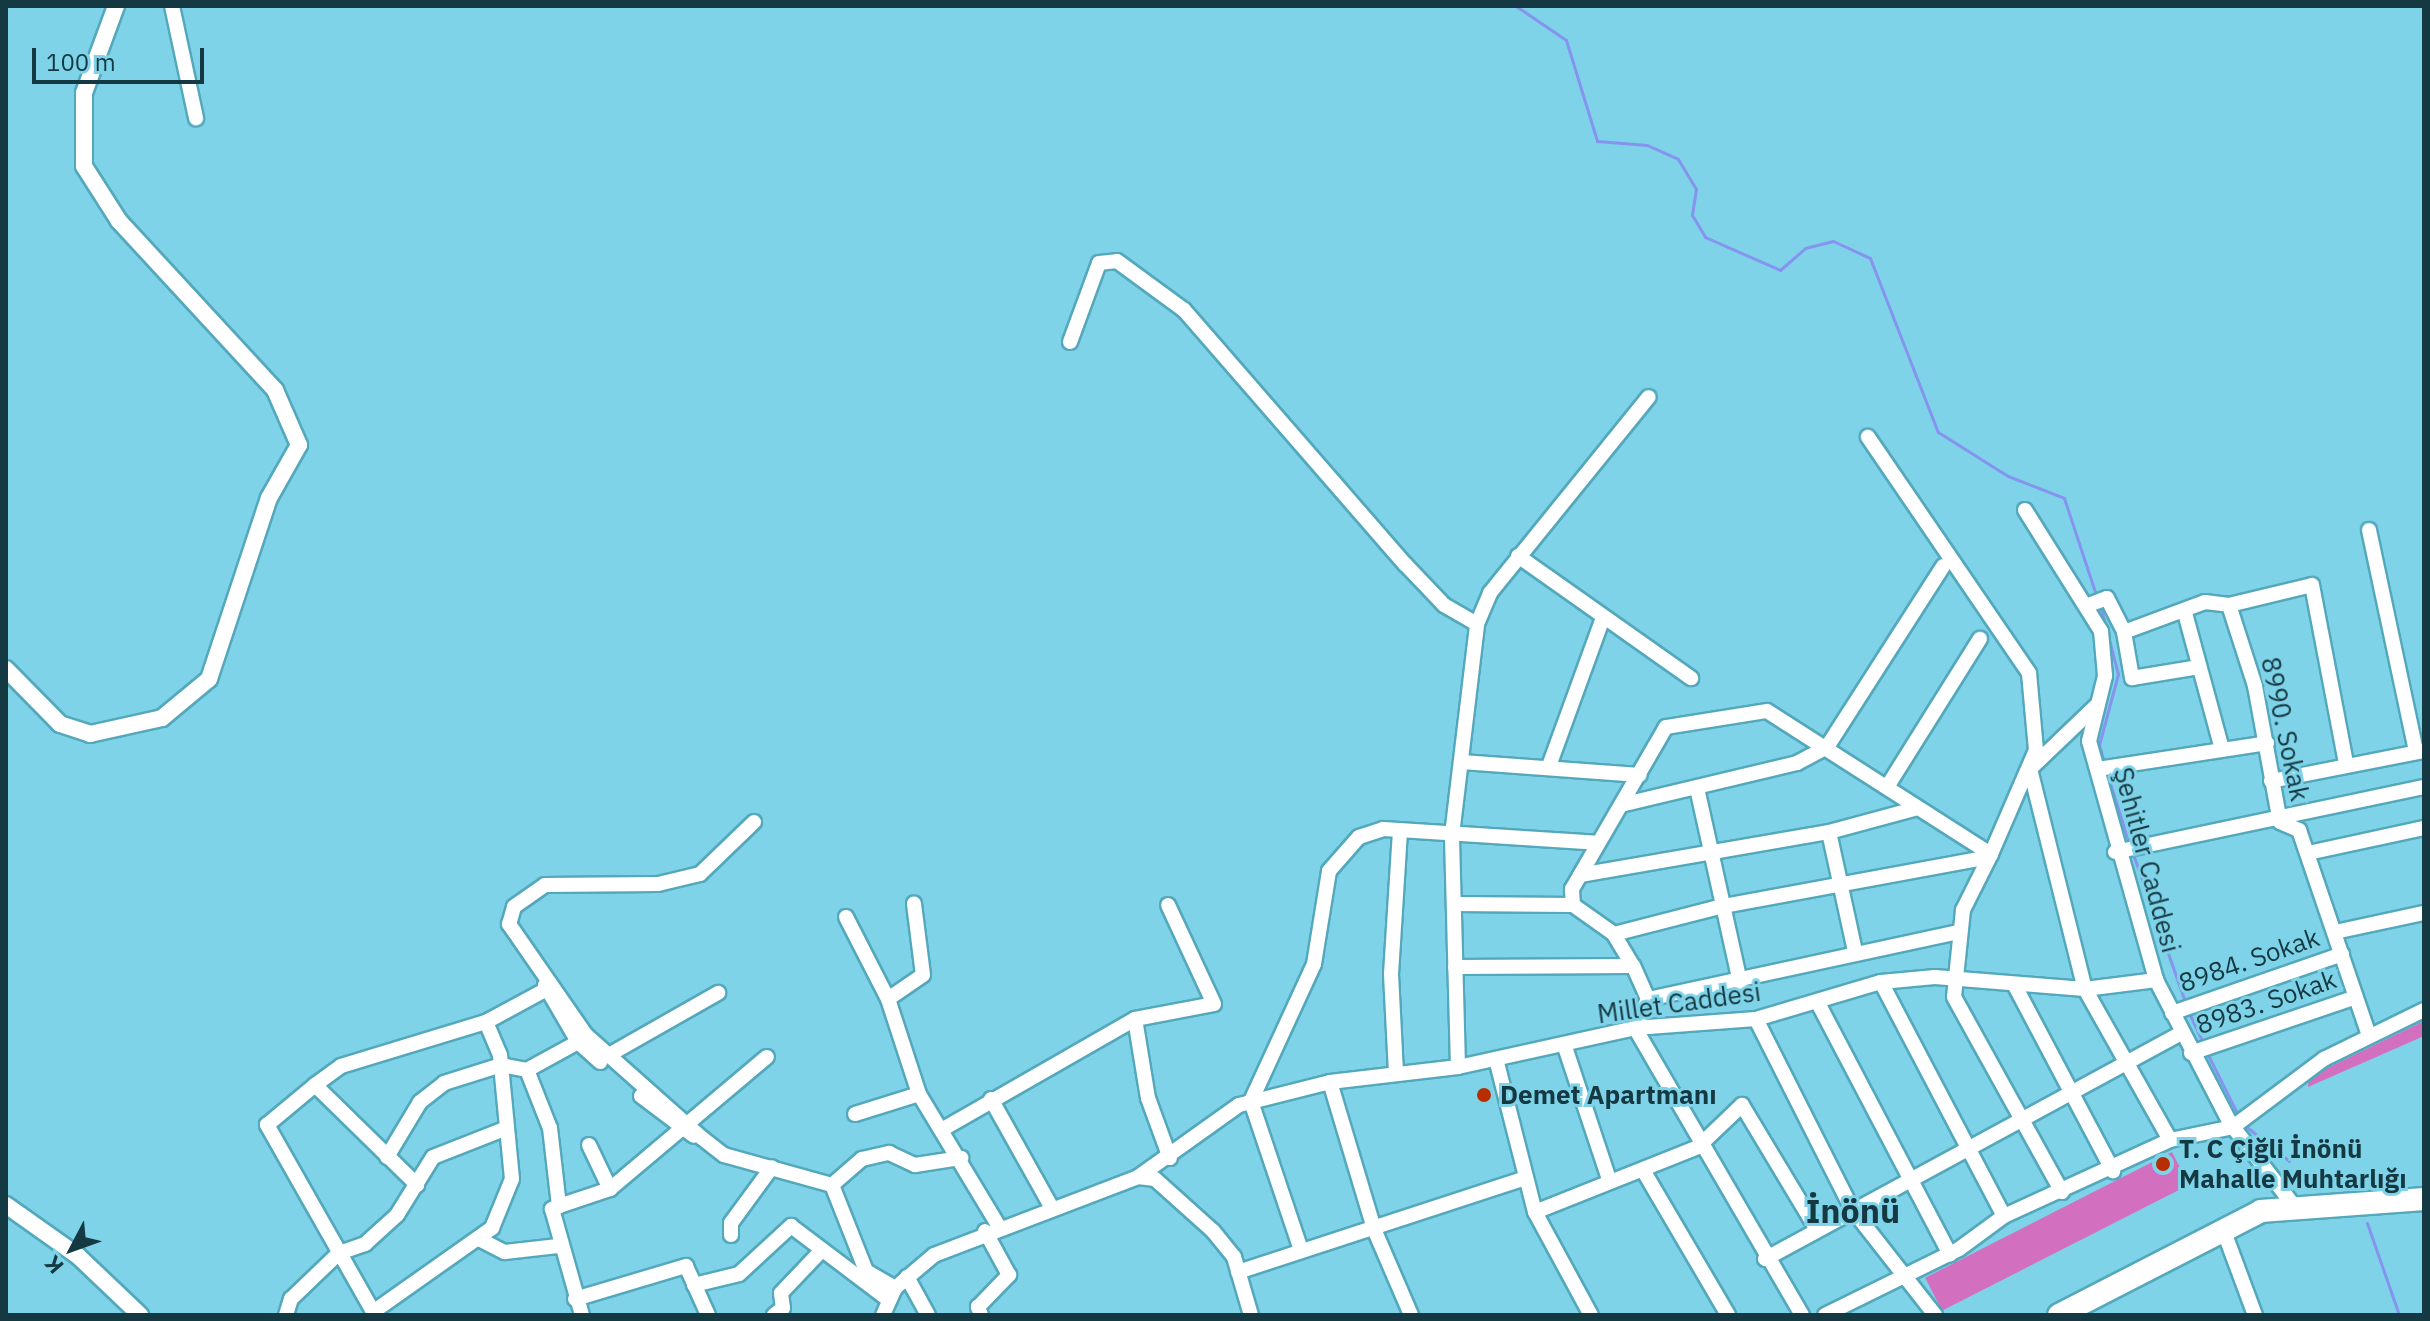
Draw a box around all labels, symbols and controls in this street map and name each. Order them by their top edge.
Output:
scale bar [36,32,208,82]
text: 100 m [46,46,116,78]
street label: 8990. Sokak [2255,654,2315,804]
street label: Şehitler Caddesi [2107,764,2187,956]
street label: 8984. Sokak [2175,921,2323,999]
street label: 8983. Sokak [2192,963,2340,1041]
street label: Millet Caddesi [1595,976,1763,1030]
place label: Demet Apartmanı [1500,1079,1717,1111]
marker: Demet Apartmanı [1475,1086,1493,1104]
place label: T. C Çiğli İnönü Mahalle Muhtarlığı [2179,1133,2407,1194]
marker: T. C Çiğli İnönü Mahalle Muhtarlığı [2154,1155,2172,1173]
district label: İnönü [1806,1191,1900,1231]
north arrow [32,1209,112,1289]
text: K [38,1250,69,1280]

